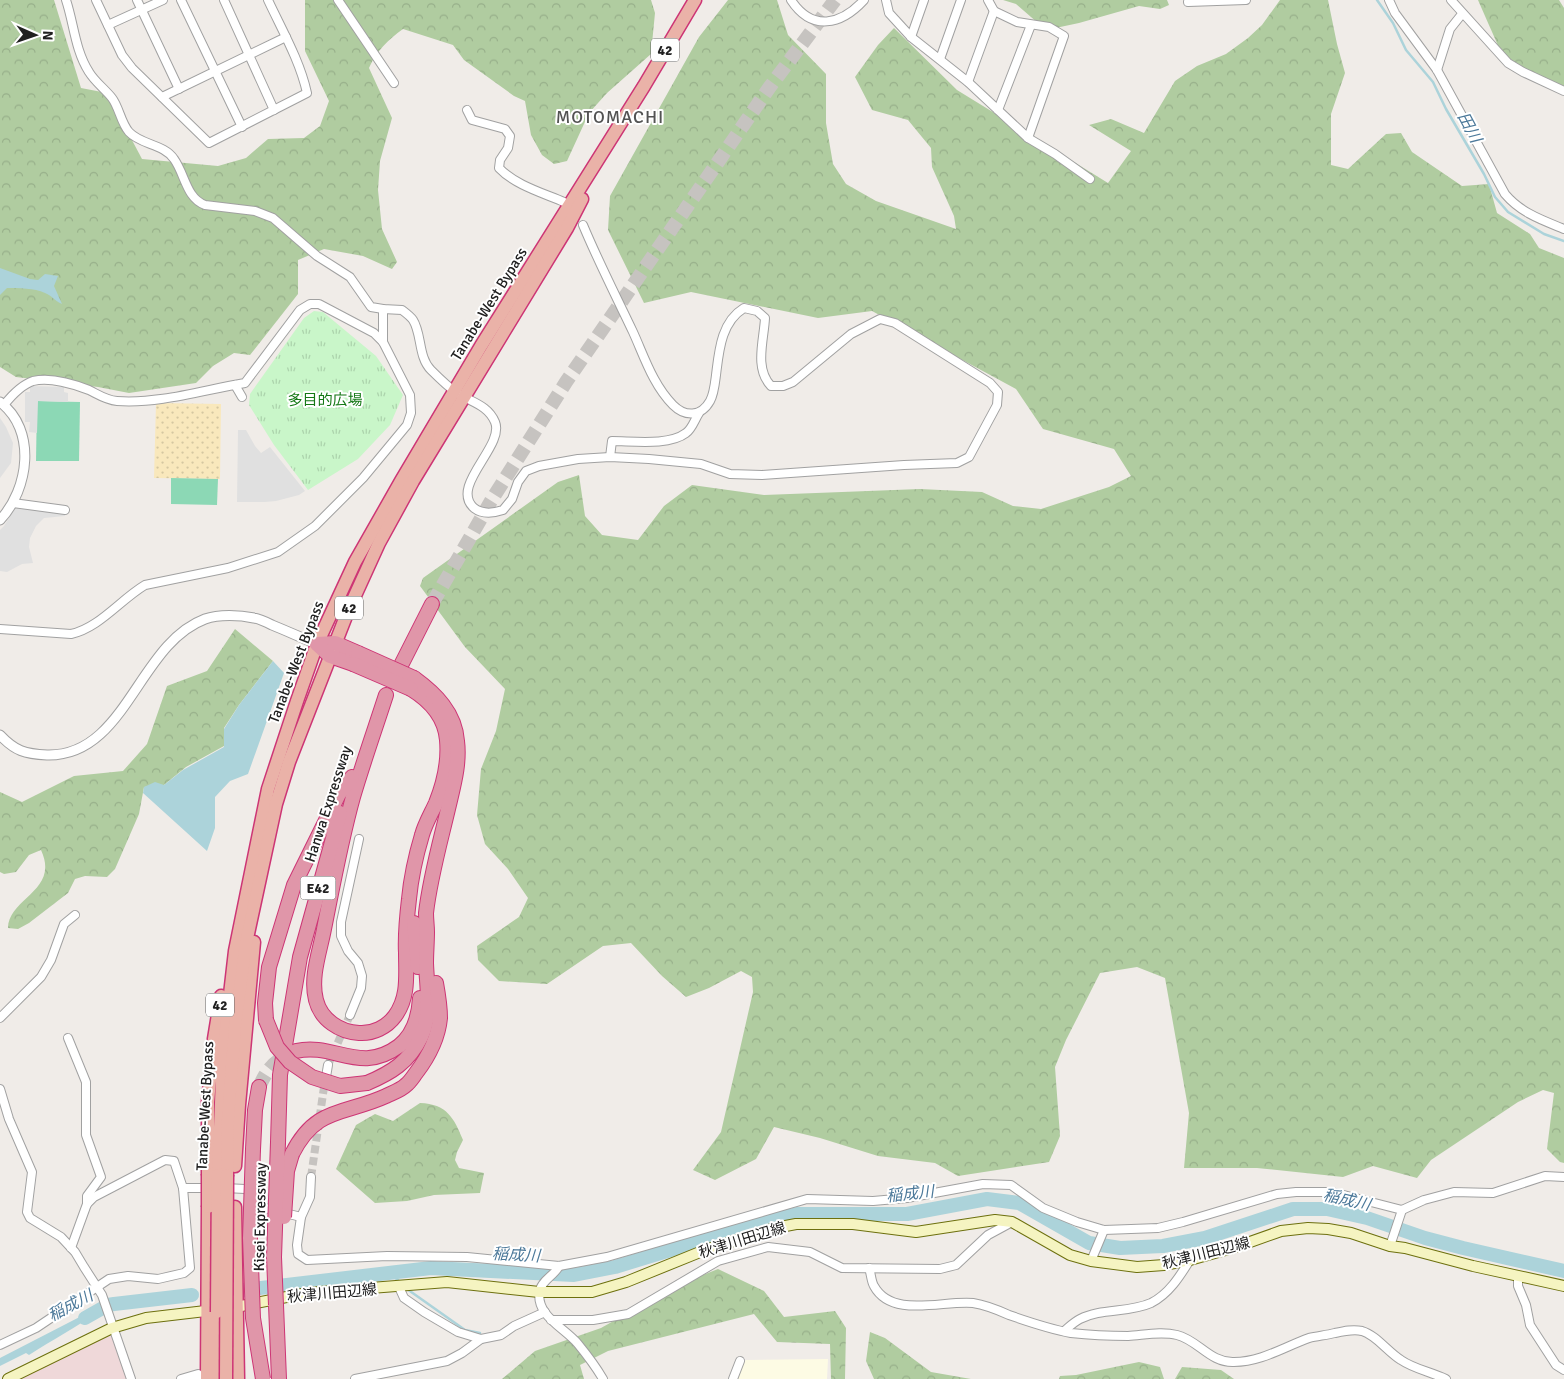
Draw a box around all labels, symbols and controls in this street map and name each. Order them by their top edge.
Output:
north arrow [10,10,60,60]
text: N [39,30,56,41]
road number: 42 [651,38,679,62]
district label: MOTOMACHI [556,106,664,128]
water label: 田川 [1453,109,1486,148]
street label: Tanabe-West Bypass [447,244,531,364]
park label: 多目的広場 [287,391,363,409]
road number: 42 [335,596,363,620]
street label: Tanabe-West Bypass [264,598,328,726]
street label: Hanwa Expressway [301,743,355,865]
road number: E42 [300,876,336,900]
road number: 42 [206,994,234,1016]
street label: Tanabe-West Bypass [193,1040,217,1171]
street label: Kisei Expressway [250,1162,270,1272]
water label: 稲成川 [885,1181,937,1206]
water label: 稲成川 [1321,1185,1374,1216]
street label: 秋津川田辺線 [696,1218,788,1262]
street label: 秋津川田辺線 [1160,1233,1252,1273]
water label: 稲成川 [491,1244,542,1266]
street label: 秋津川田辺線 [286,1280,378,1306]
water label: 稲成川 [45,1285,98,1326]

